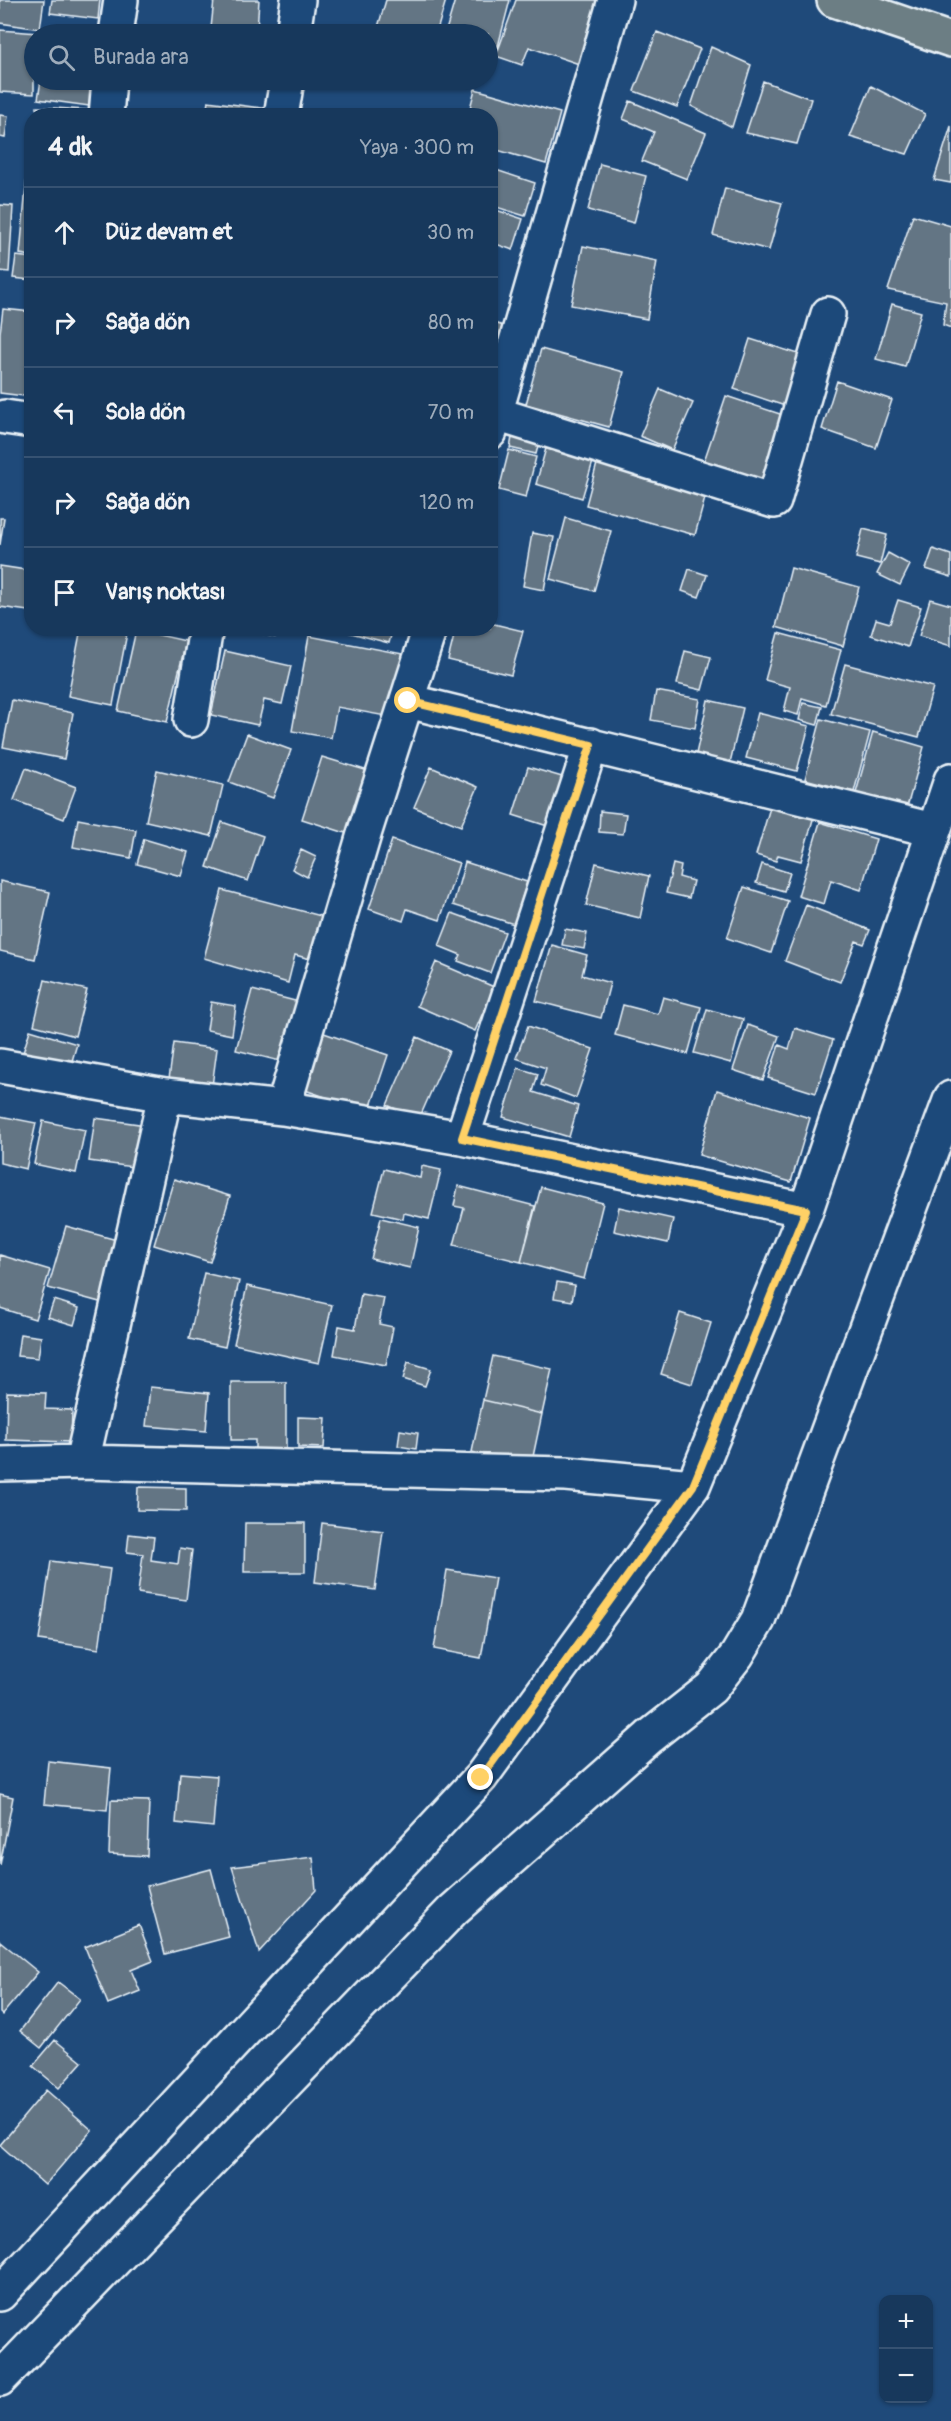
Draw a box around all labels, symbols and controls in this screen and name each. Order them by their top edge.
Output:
search box [24,24,498,90]
icon: search [45,41,78,74]
text: Burada ara [93,43,189,71]
text: 4 dk [48,131,92,163]
text: Yaya · 300 m [360,135,474,160]
icon: ahead [48,216,81,249]
text: Düz devam et [105,218,232,246]
text: 30 m [427,220,474,245]
icon: right [48,306,81,339]
text: Sağa dön [105,308,190,336]
text: 80 m [428,310,474,335]
icon: left [48,396,81,429]
text: Sola dön [105,398,185,426]
text: 70 m [428,400,474,425]
icon: right [48,486,81,519]
text: Sağa dön [105,488,190,516]
text: 120 m [419,490,474,515]
icon: arrive [48,576,81,609]
text: Varış noktası [105,578,226,606]
route start [394,687,420,713]
route end [467,1764,493,1790]
map controls [879,2295,933,2403]
button: + [879,2295,933,2349]
button: − [879,2349,933,2403]

